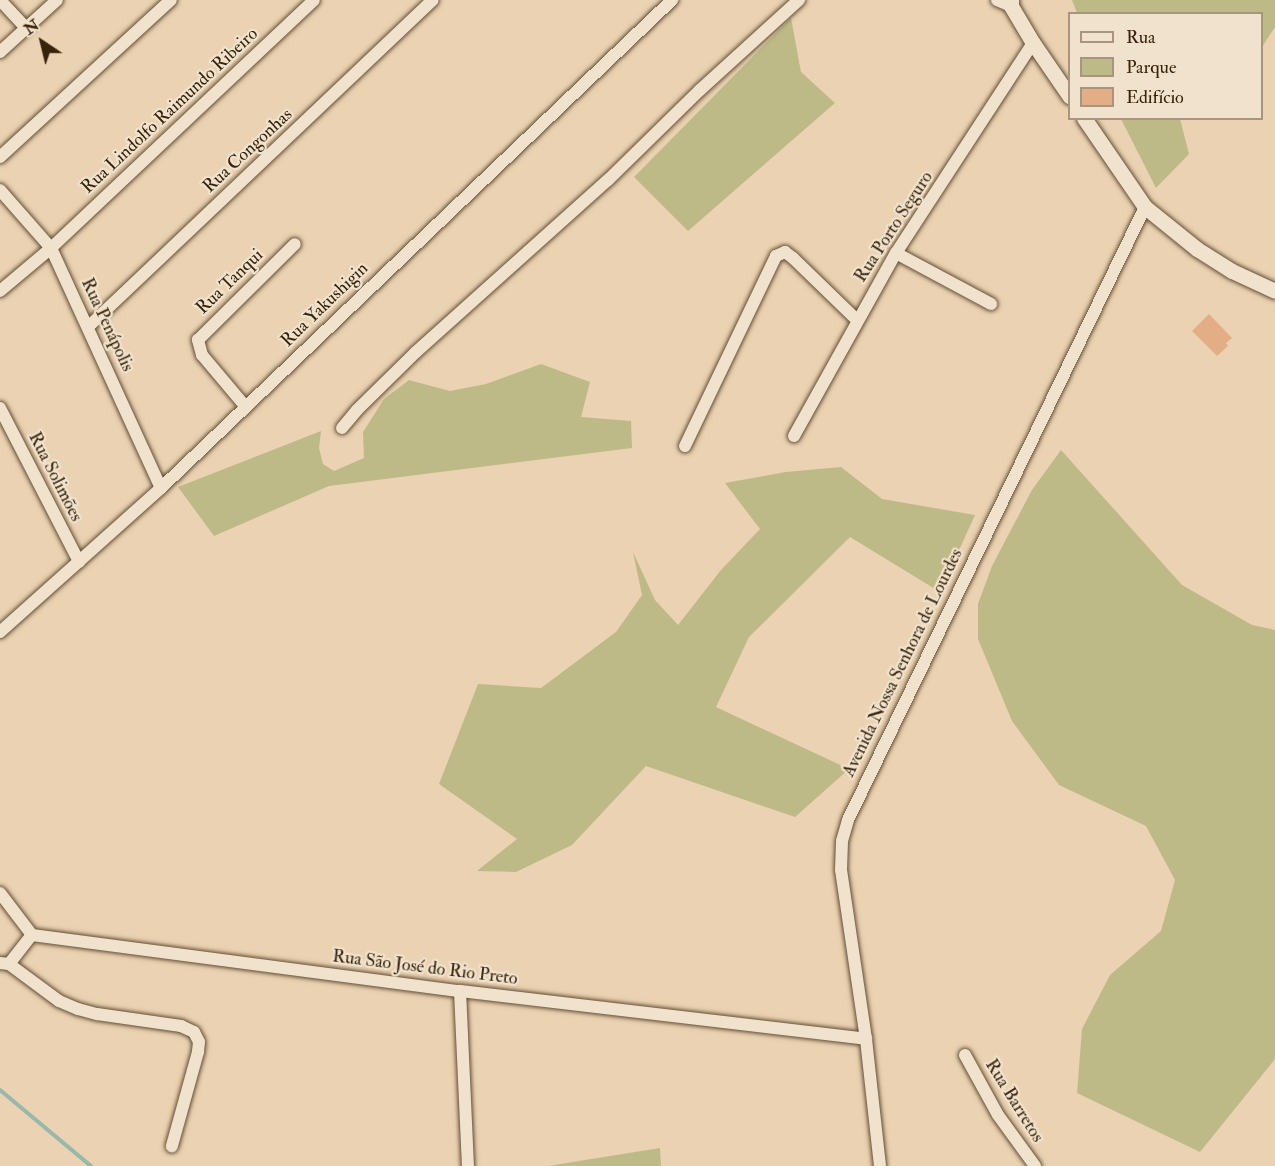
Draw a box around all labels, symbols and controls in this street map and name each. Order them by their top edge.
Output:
north arrow [12,12,72,72]
legend [1068,12,1263,120]
text: N [20,15,43,40]
street label: Rua Lindolfo Raimundo Ribeiro [77,24,263,198]
text: Rua [1126,26,1155,49]
text: Parque [1126,56,1176,79]
text: Edifício [1126,86,1184,109]
street label: Rua Congonhas [199,104,297,198]
street label: Rua Porto Seguro [850,167,938,287]
street label: Rua Tanqui [192,245,268,319]
street label: Rua Yakushigin [277,258,373,352]
street label: Rua Penápolis [76,275,138,375]
street label: Rua Solimões [23,429,87,525]
street label: Avenida Nossa Senhora de Lourdes [838,545,968,781]
street label: Rua São José do Rio Preto [331,946,519,990]
street label: Rua Barretos [980,1055,1048,1147]

